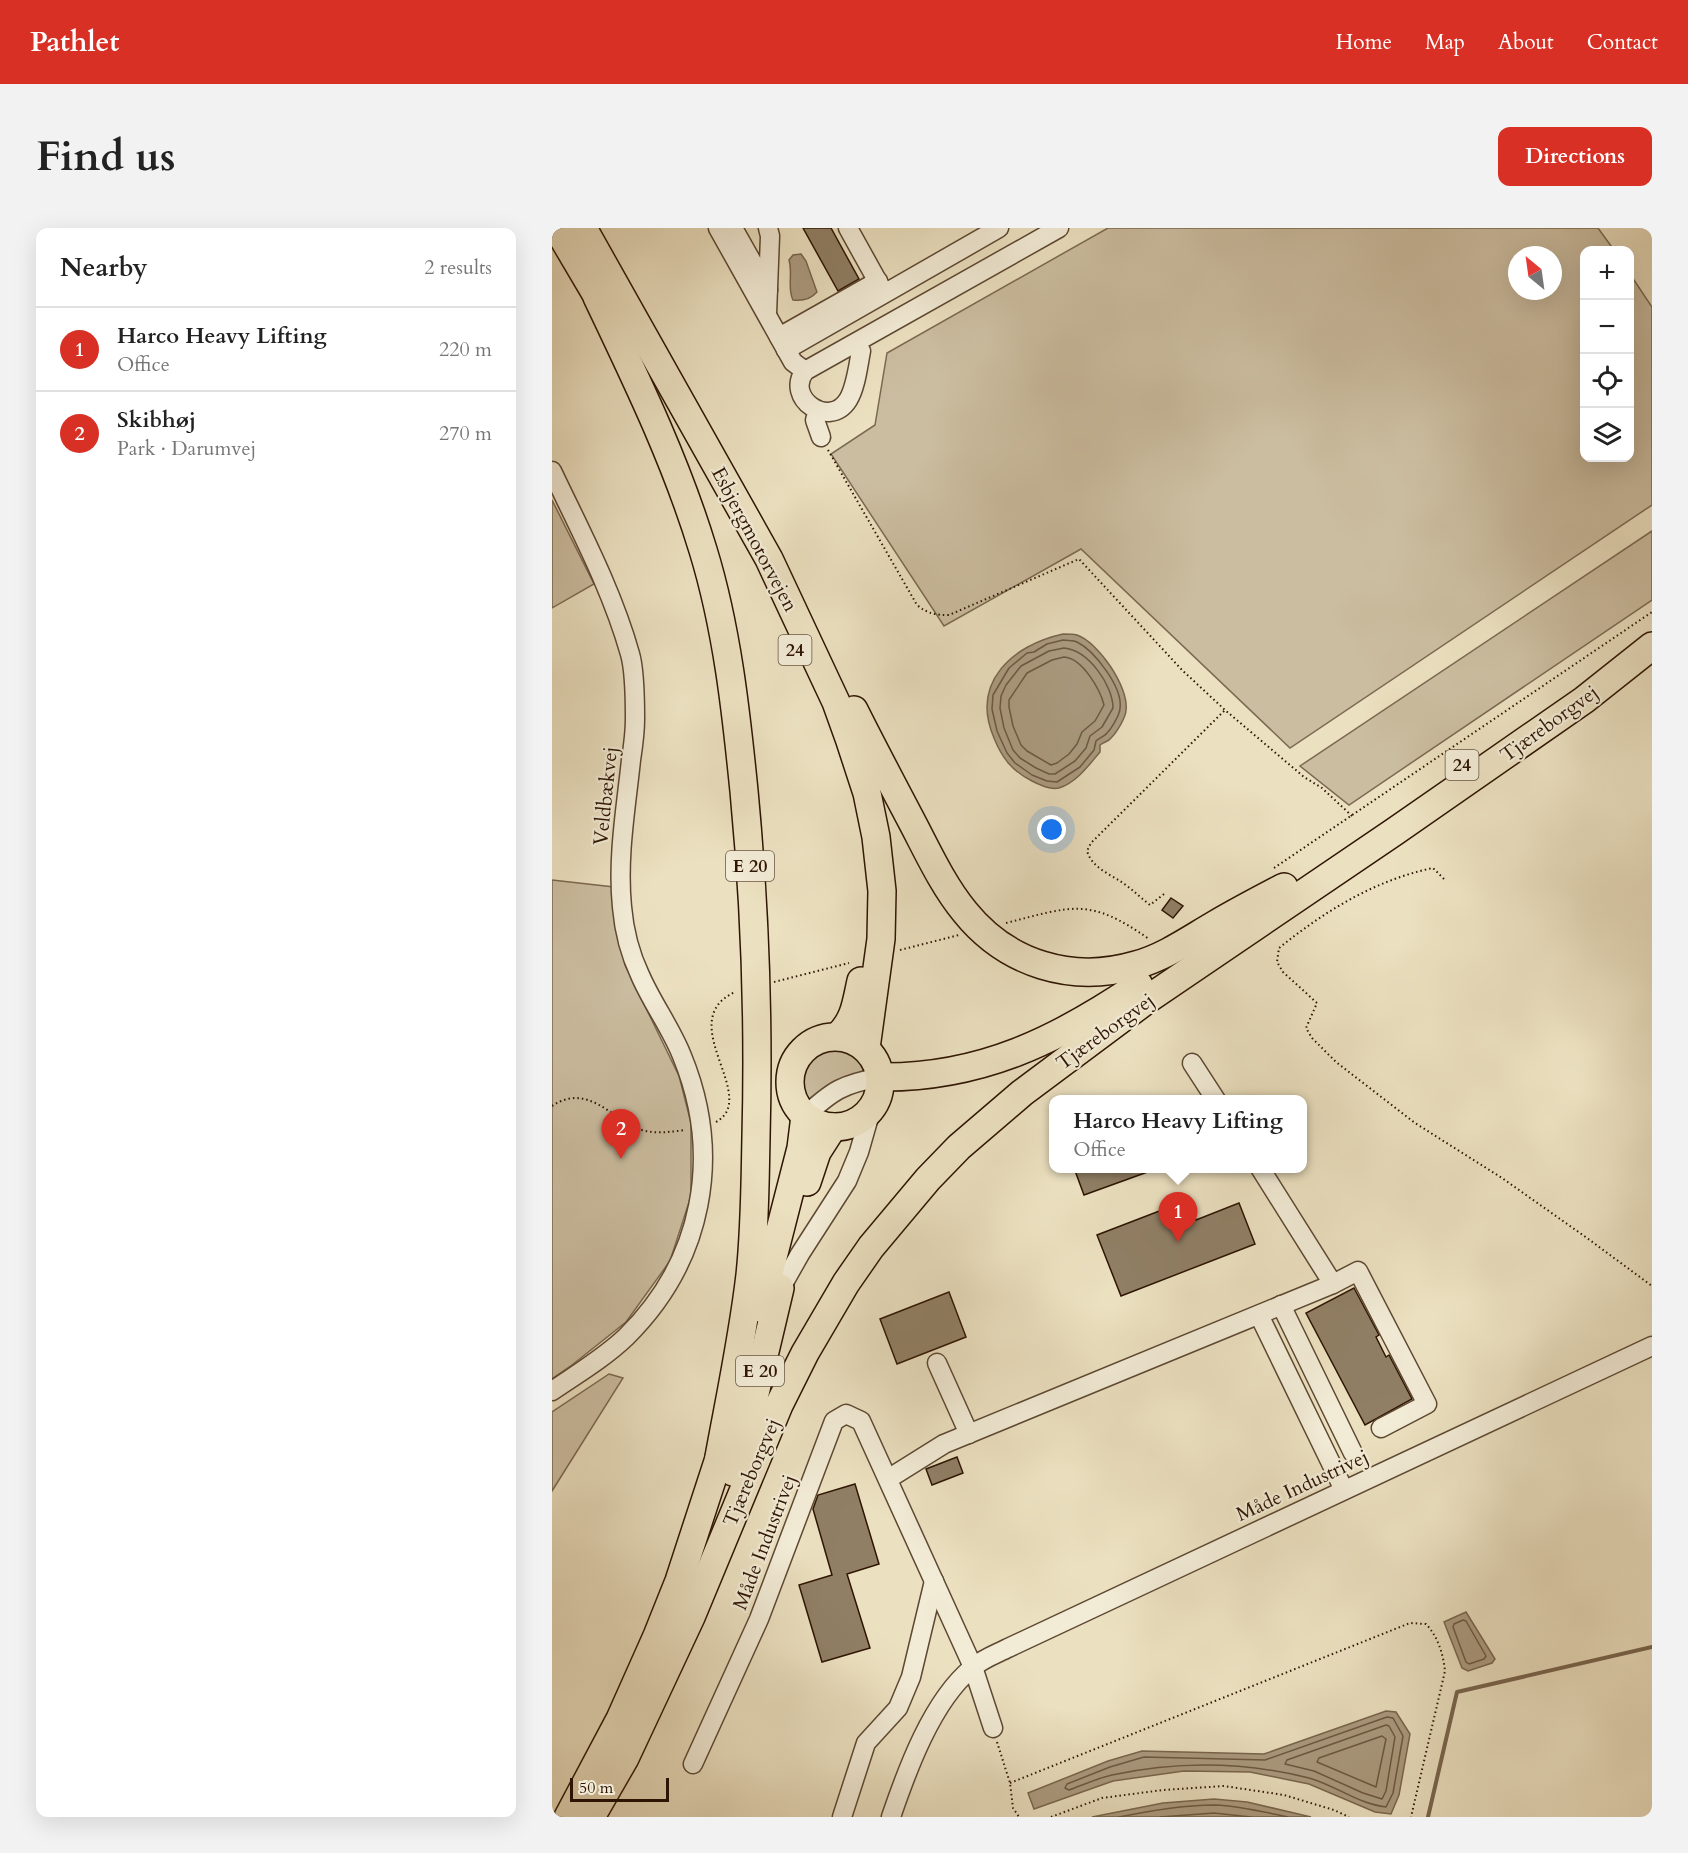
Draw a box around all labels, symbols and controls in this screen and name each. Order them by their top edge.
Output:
text: Pathlet [30,23,119,61]
text: Home [1336,28,1392,57]
text: Map [1425,28,1465,57]
text: About [1498,28,1554,57]
text: Contact [1587,28,1658,57]
button: Directions [1498,127,1652,186]
text: Find us [36,128,176,185]
north arrow [1508,246,1562,300]
map controls [1580,246,1634,462]
button: + [1580,246,1634,300]
text: Nearby [60,250,148,285]
text: 2 results [424,254,492,281]
button: − [1580,300,1634,354]
text: Harco Heavy Lifting [117,321,327,351]
text: 1 [74,336,85,363]
text: 220 m [439,336,492,363]
text: Office [117,351,170,378]
button: locate [1580,354,1634,408]
text: Skibhøj [117,405,196,435]
button: layers [1580,408,1634,462]
text: 2 [74,420,85,447]
text: 270 m [439,420,492,447]
text: Park · Darumvej [117,435,256,462]
street label: Esbjergmotorvejen [705,462,804,617]
road number: 24 [778,635,812,665]
street label: Tjæreborgvej [1495,679,1604,768]
street label: Veldbækvej [587,745,624,847]
road number: 24 [1446,750,1478,780]
your location [1037,815,1066,844]
road number: E 20 [726,851,774,881]
street label: Tjæreborgvej [1051,987,1160,1076]
popup [1049,1095,1307,1173]
text: Harco Heavy Lifting [1073,1106,1283,1136]
pin: 2 [602,1110,640,1159]
text: Office [1073,1136,1126,1163]
pin: 1 [1158,1192,1198,1242]
road number: E 20 [736,1356,784,1386]
street label: Tjæreborgvej [717,1414,786,1530]
street label: Måde Industrivej [1232,1443,1373,1528]
street label: Måde Industrivej [726,1471,803,1614]
scale bar [570,1775,669,1802]
text: 50 m [579,1777,613,1799]

